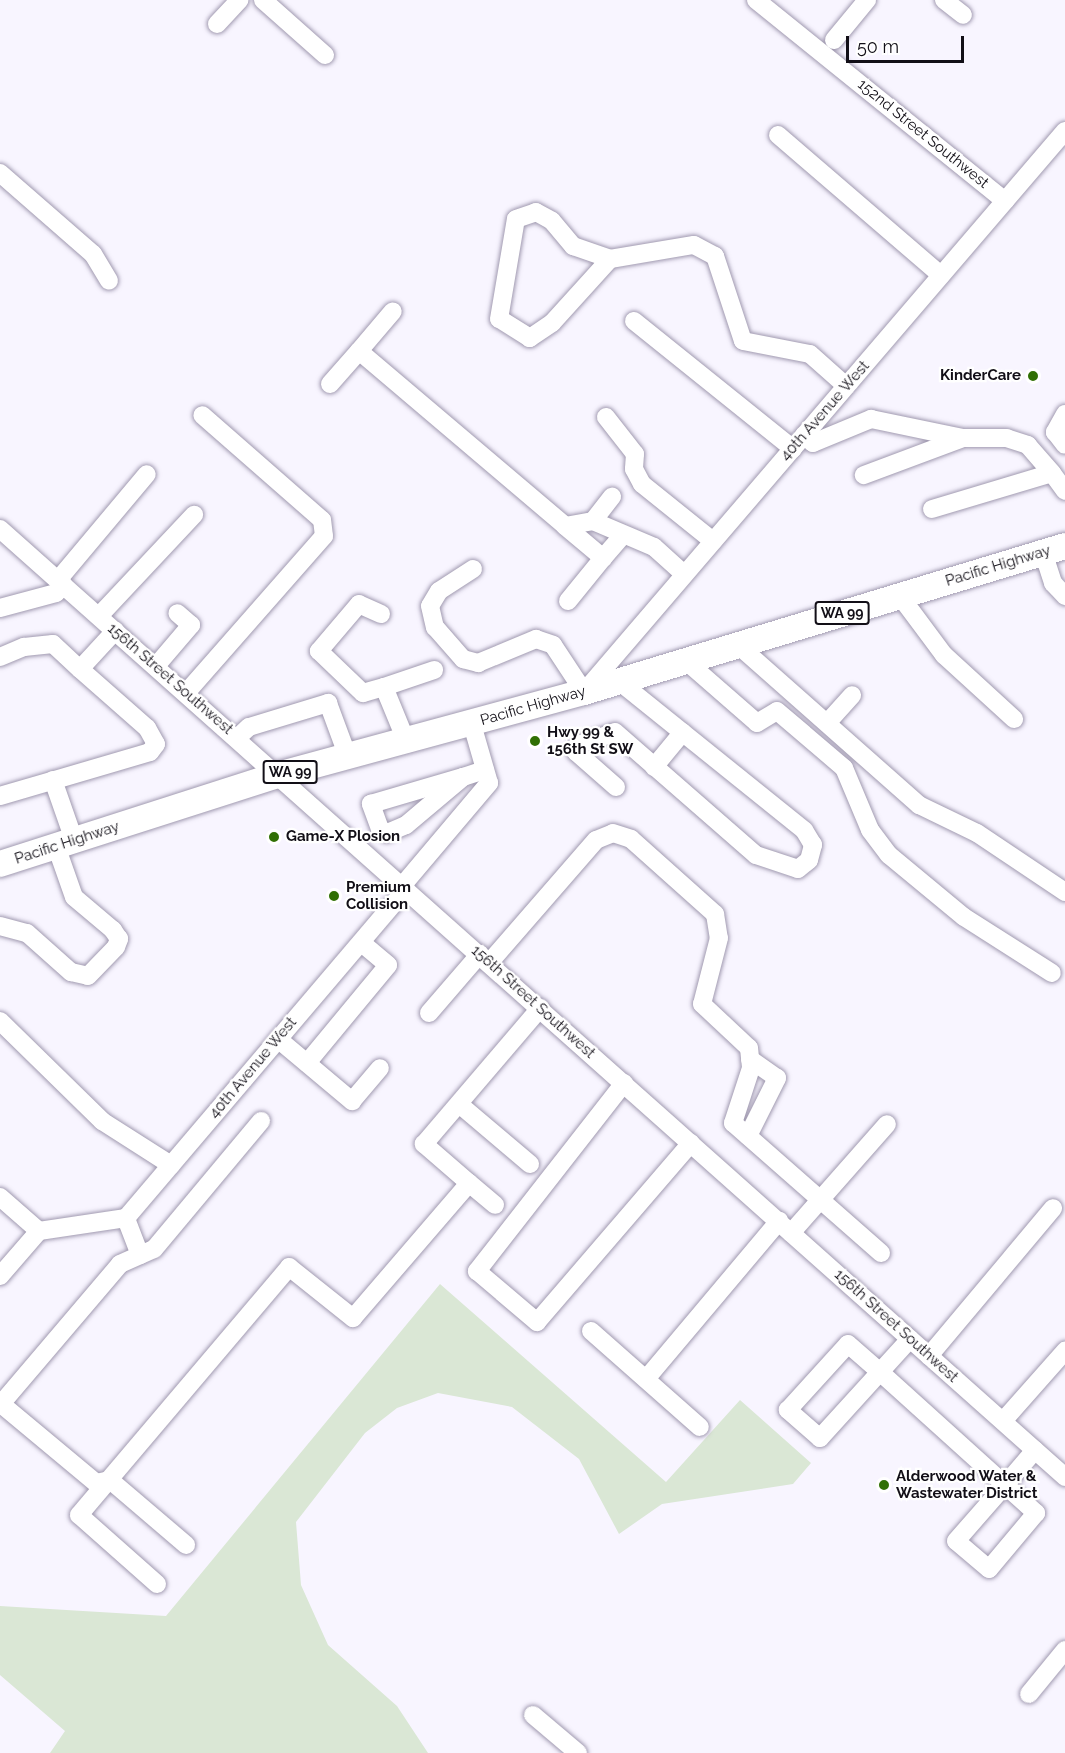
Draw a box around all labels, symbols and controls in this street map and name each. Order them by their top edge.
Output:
scale bar [849,24,968,62]
text: 50 m [857,36,899,57]
street label: 152nd Street Southwest [854,76,992,192]
street label: 40th Avenue West [776,357,874,465]
place label: KinderCare [940,367,1021,385]
marker: KinderCare [1026,369,1040,383]
street label: Pacific Highway [943,541,1053,591]
road number: WA 99 [814,602,870,624]
street label: 156th Street Southwest [104,620,236,738]
street label: Pacific Highway [478,682,588,730]
place label: Hwy 99 & 156th St SW [547,723,633,758]
marker: Hwy 99 & 156th St SW [528,734,542,748]
road number: WA 99 [262,761,318,783]
street label: Pacific Highway [12,818,122,868]
place label: Game-X Plosion [286,828,400,846]
marker: Game-X Plosion [267,830,281,844]
place label: Premium Collision [346,878,411,913]
marker: Premium Collision [327,889,341,903]
street label: 156th Street Southwest [467,942,599,1062]
street label: 40th Avenue West [205,1013,301,1123]
street label: 156th Street Southwest [830,1266,962,1386]
place label: Alderwood Water & Wastewater District [896,1467,1038,1502]
marker: Alderwood Water & Wastewater District [877,1478,891,1492]

